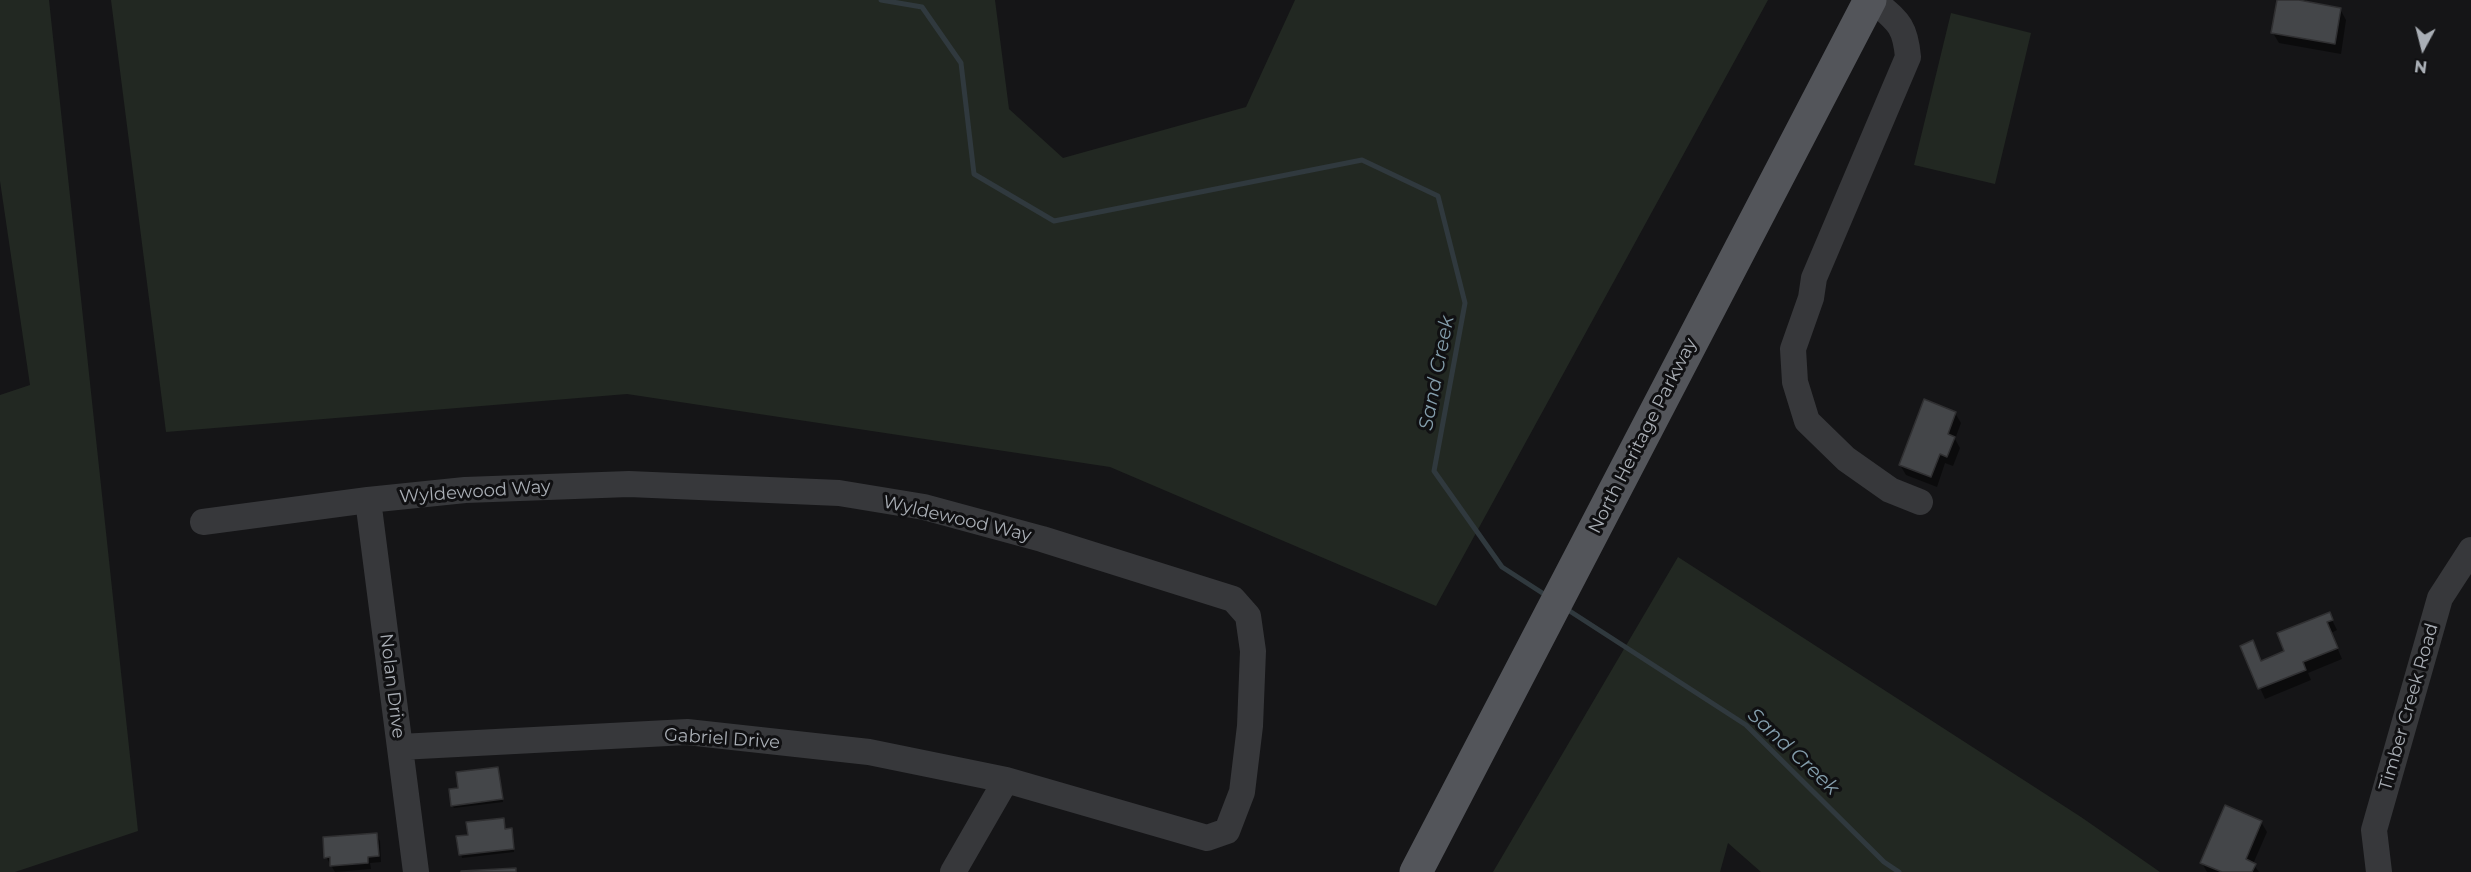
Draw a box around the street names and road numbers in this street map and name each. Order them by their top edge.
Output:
street label: North Heritage Parkway [1584,335,1702,537]
street label: Wyldewood Way [399,476,551,508]
street label: Wyldewood Way [881,491,1033,547]
street label: Timber Creek Road [2375,621,2443,793]
street label: Nolan Drive [375,632,409,740]
street label: Gabriel Drive [663,724,781,754]

